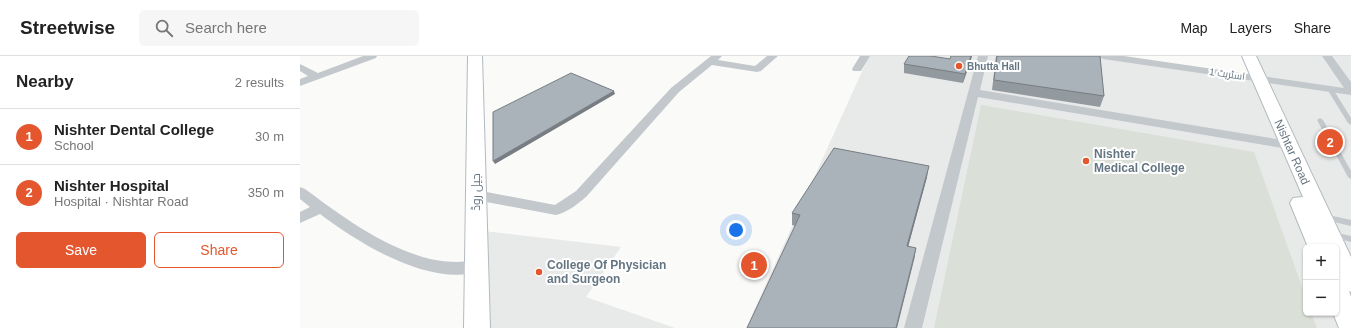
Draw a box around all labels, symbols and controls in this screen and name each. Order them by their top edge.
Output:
search box [139,10,419,46]
text: Streetwise [20,17,115,38]
icon: search [153,17,175,39]
text: Search here [185,19,267,36]
text: Map [1180,20,1208,36]
text: Layers [1230,20,1272,36]
text: Share [1294,20,1331,36]
marker: Bhutta Hall [954,61,964,71]
place label: Bhutta Hall [967,61,1020,72]
street label: اسٹریٹ 1 [1208,66,1246,82]
text: Nearby [16,72,74,91]
text: 2 results [235,75,284,90]
street label: Nishtar Road [1271,117,1313,187]
text: Nishter Dental College [54,121,214,138]
pin: 2 [1317,127,1343,157]
text: 1 [25,129,33,144]
text: 30 m [255,129,284,144]
text: School [54,138,94,153]
place label: Nishter Medical College [1094,147,1185,175]
marker: Nishter Medical College [1081,156,1091,166]
street label: جیل روڈ [469,173,483,211]
text: Nishter Hospital [54,177,169,194]
text: 2 [25,185,33,200]
text: 350 m [248,185,284,200]
text: Hospital · Nishtar Road [54,194,188,209]
your location [726,220,746,240]
button: Save [16,232,146,268]
button: Share [154,232,284,268]
map controls [1303,244,1339,316]
button: + [1303,244,1339,280]
pin: 1 [741,250,767,280]
place label: College Of Physician and Surgeon [547,258,666,286]
marker: College Of Physician and Surgeon [534,267,544,277]
button: − [1303,280,1339,316]

